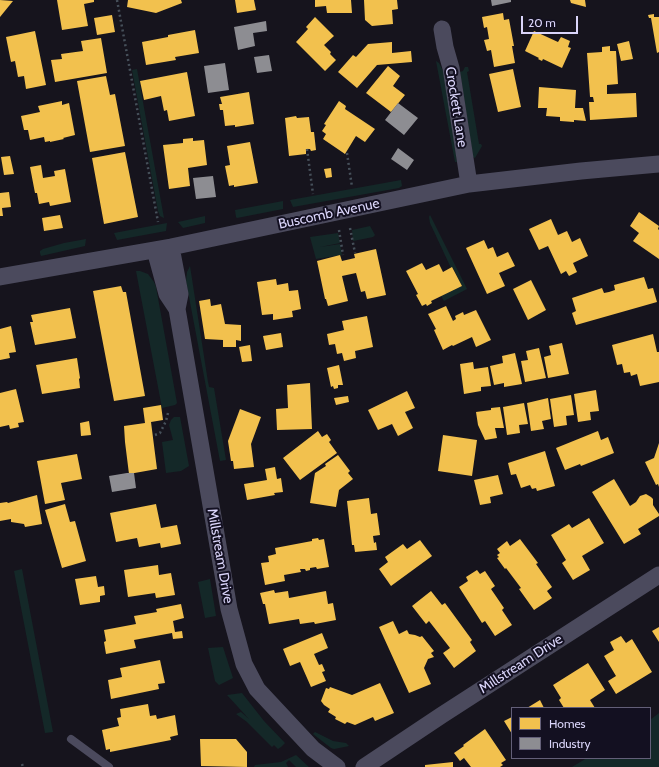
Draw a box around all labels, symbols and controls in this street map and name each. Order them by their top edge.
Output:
scale bar [523,8,580,34]
text: 20 m [528,15,556,30]
street label: Crockett Lane [441,66,471,148]
street label: Buscomb Avenue [277,195,381,233]
street label: Millstream Drive [203,507,237,605]
street label: Millstream Drive [476,631,566,697]
legend [511,707,651,759]
text: Homes [549,716,586,731]
text: Industry [549,736,590,751]

